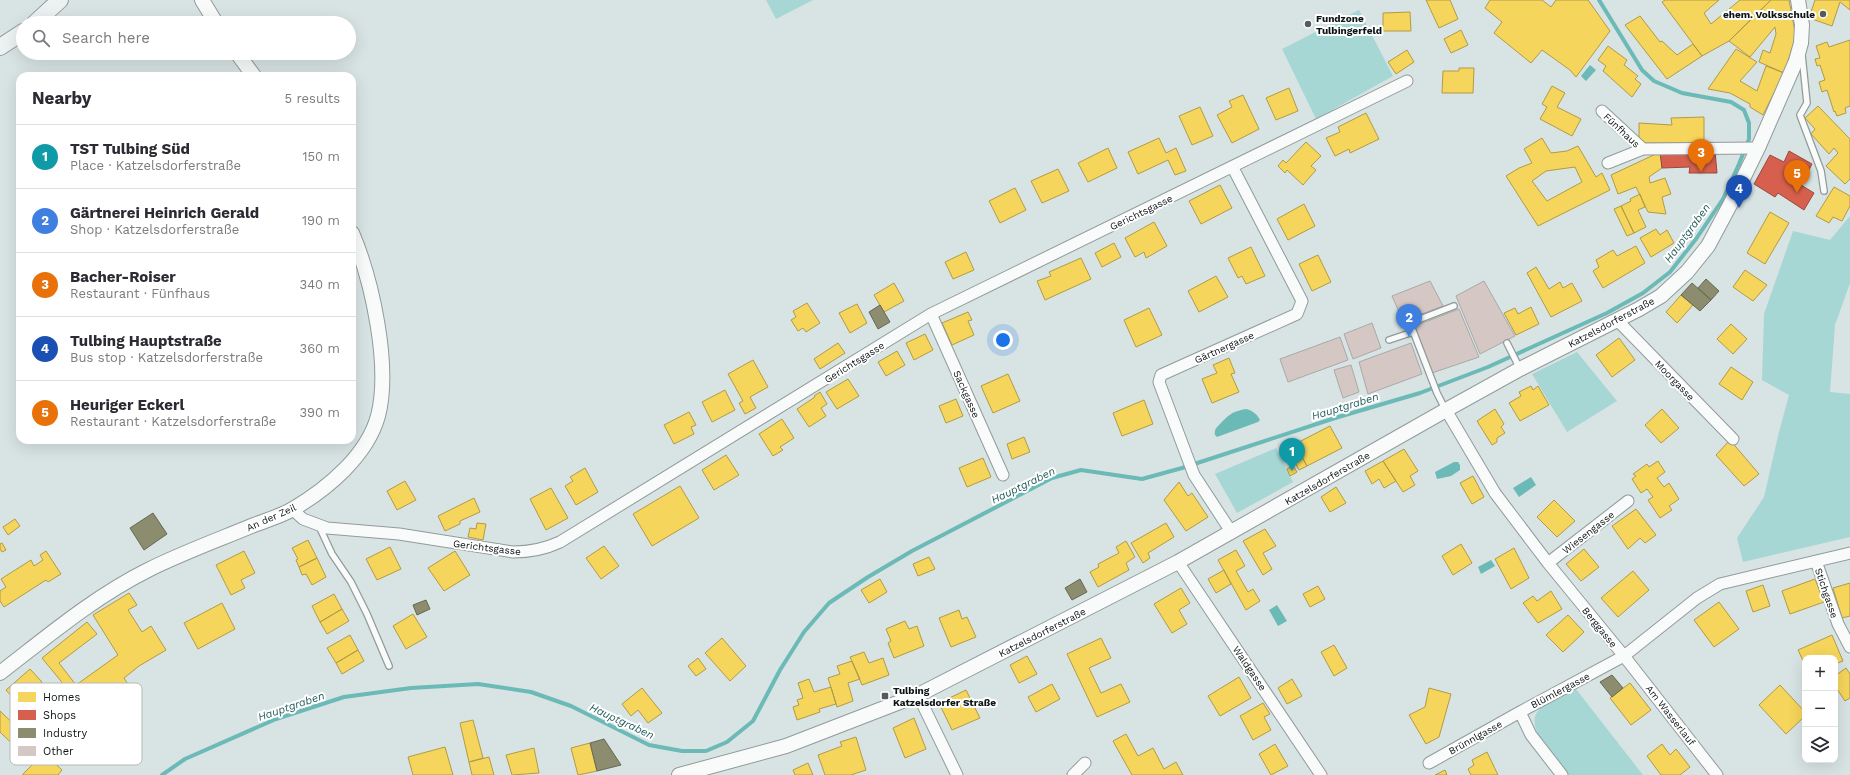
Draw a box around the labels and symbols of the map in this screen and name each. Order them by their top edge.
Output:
place label: ehem. Volksschule [1723,9,1815,20]
marker: ehem. Volksschule [1818,9,1828,19]
place label: Fundzone Tulbingerfeld [1316,13,1382,36]
marker: Fundzone Tulbingerfeld [1303,19,1313,29]
street label: Fünfhaus [1601,111,1642,150]
pin: 3 [1688,139,1714,172]
pin: 5 [1784,160,1810,193]
pin: 4 [1726,175,1752,208]
street label: Gerichtsgasse [1108,192,1174,232]
water label: Hauptgraben [1662,201,1713,265]
street label: Katzelsdorferstraße [1566,295,1656,350]
pin: 2 [1396,304,1422,337]
street label: Gärtnergasse [1193,329,1256,365]
your location [993,330,1013,350]
street label: Gerichtsgasse [822,340,886,385]
street label: Moorgasse [1653,358,1697,403]
street label: Sackgasse [951,369,982,420]
water label: Hauptgraben [1310,390,1380,423]
pin: 1 [1279,438,1305,471]
street label: Katzelsdorferstraße [1283,450,1372,507]
water label: Hauptgraben [989,464,1057,507]
street label: An der Zeil [245,502,298,533]
street label: Wiesengasse [1560,509,1617,556]
street label: Gerichtsgasse [452,538,522,557]
street label: Stichgasse [1813,567,1840,620]
street label: Berggasse [1580,605,1619,650]
street label: Katzelsdorferstraße [997,606,1088,659]
street label: Waldgasse [1231,644,1269,693]
street label: Blümlergasse [1529,670,1592,711]
legend [10,683,142,765]
street label: Am Wasserlauf [1644,683,1698,748]
place label: Tulbing Katzelsdorfer Straße [893,685,996,708]
water label: Hauptgraben [256,689,326,724]
text: Homes [43,691,80,704]
marker: Tulbing Katzelsdorfer Straße [880,691,890,701]
water label: Hauptgraben [588,701,656,742]
text: Shops [43,709,76,722]
street label: Brünnlgasse [1447,718,1504,757]
text: Industry [43,727,88,740]
text: Other [43,745,74,758]

